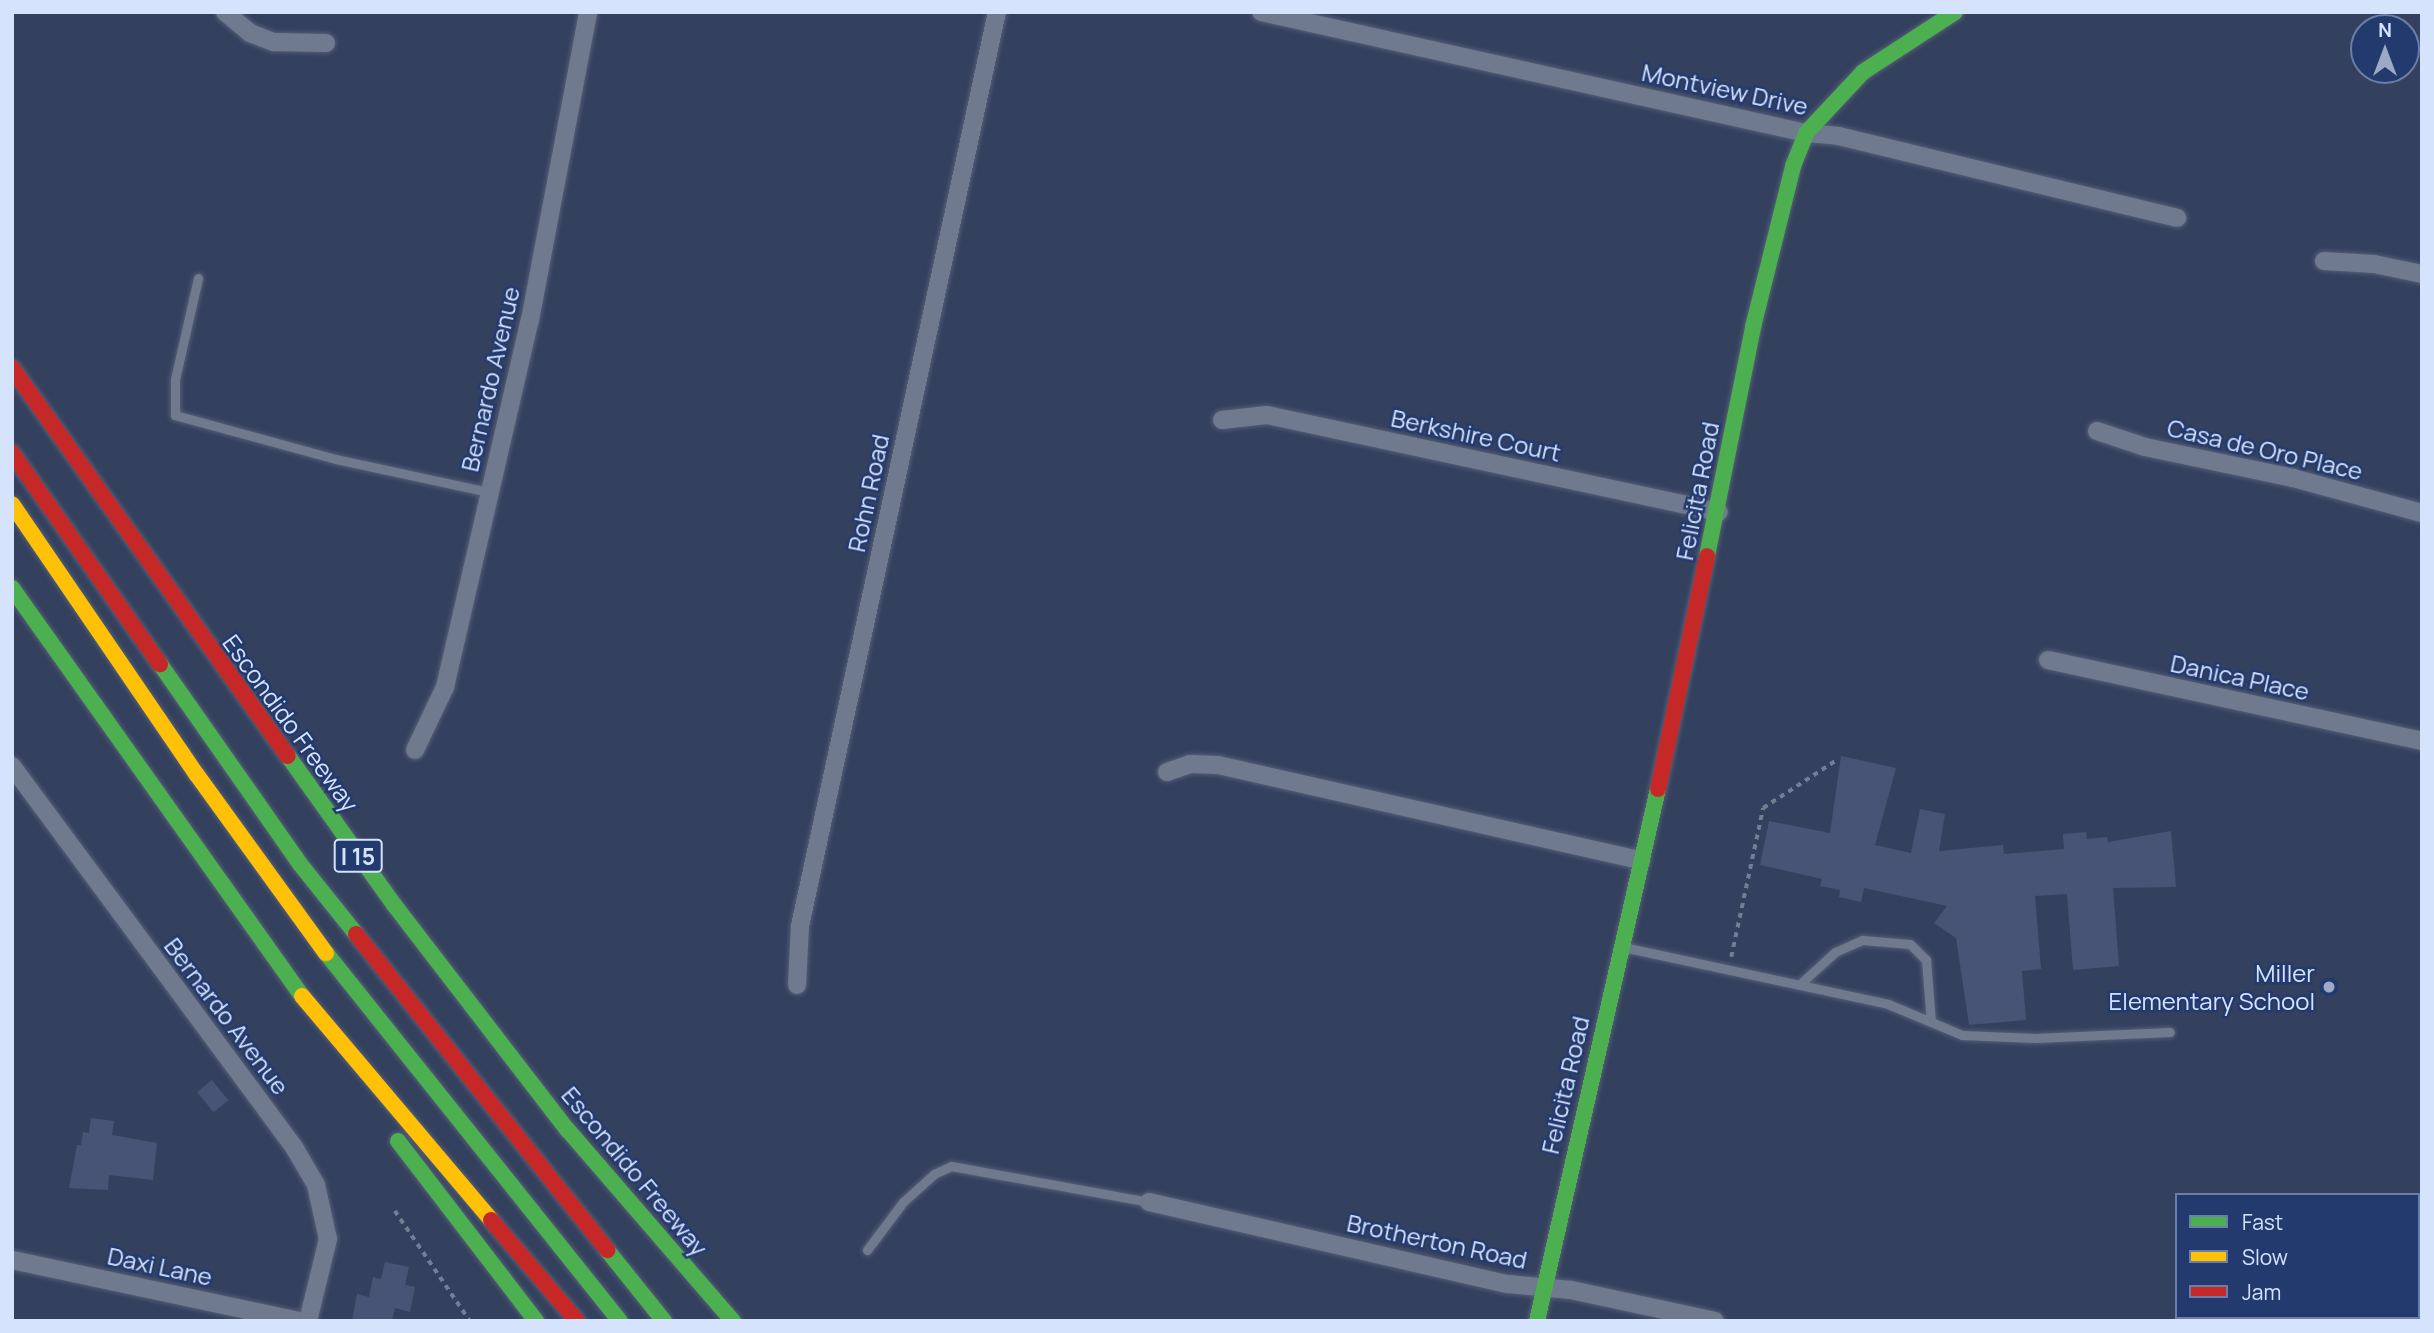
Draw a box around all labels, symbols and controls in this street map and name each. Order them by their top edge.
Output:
north arrow [2350,14,2420,84]
text: N [2378,17,2392,43]
street label: Montview Drive [1639,57,1811,121]
street label: Bernardo Avenue [455,284,525,474]
street label: Berkshire Court [1389,403,1563,467]
street label: Casa de Oro Place [2165,413,2365,485]
street label: Felicita Road [1669,419,1725,563]
street label: Rohn Road [841,432,895,554]
street label: Escondido Freeway [217,629,365,817]
street label: Danica Place [2168,648,2312,706]
road number: I 15 [334,836,382,876]
street label: Bernardo Avenue [159,932,295,1100]
place label: Miller Elementary School [2109,959,2315,1015]
marker: Miller Elementary School [2321,979,2337,995]
street label: Felicita Road [1535,1014,1595,1156]
street label: Escondido Freeway [556,1081,714,1261]
legend [2175,1193,2420,1319]
street label: Brotherton Road [1344,1208,1530,1274]
text: Fast [2242,1208,2283,1236]
street label: Daxi Lane [105,1241,215,1291]
text: Slow [2242,1243,2288,1271]
text: Jam [2242,1278,2281,1306]

